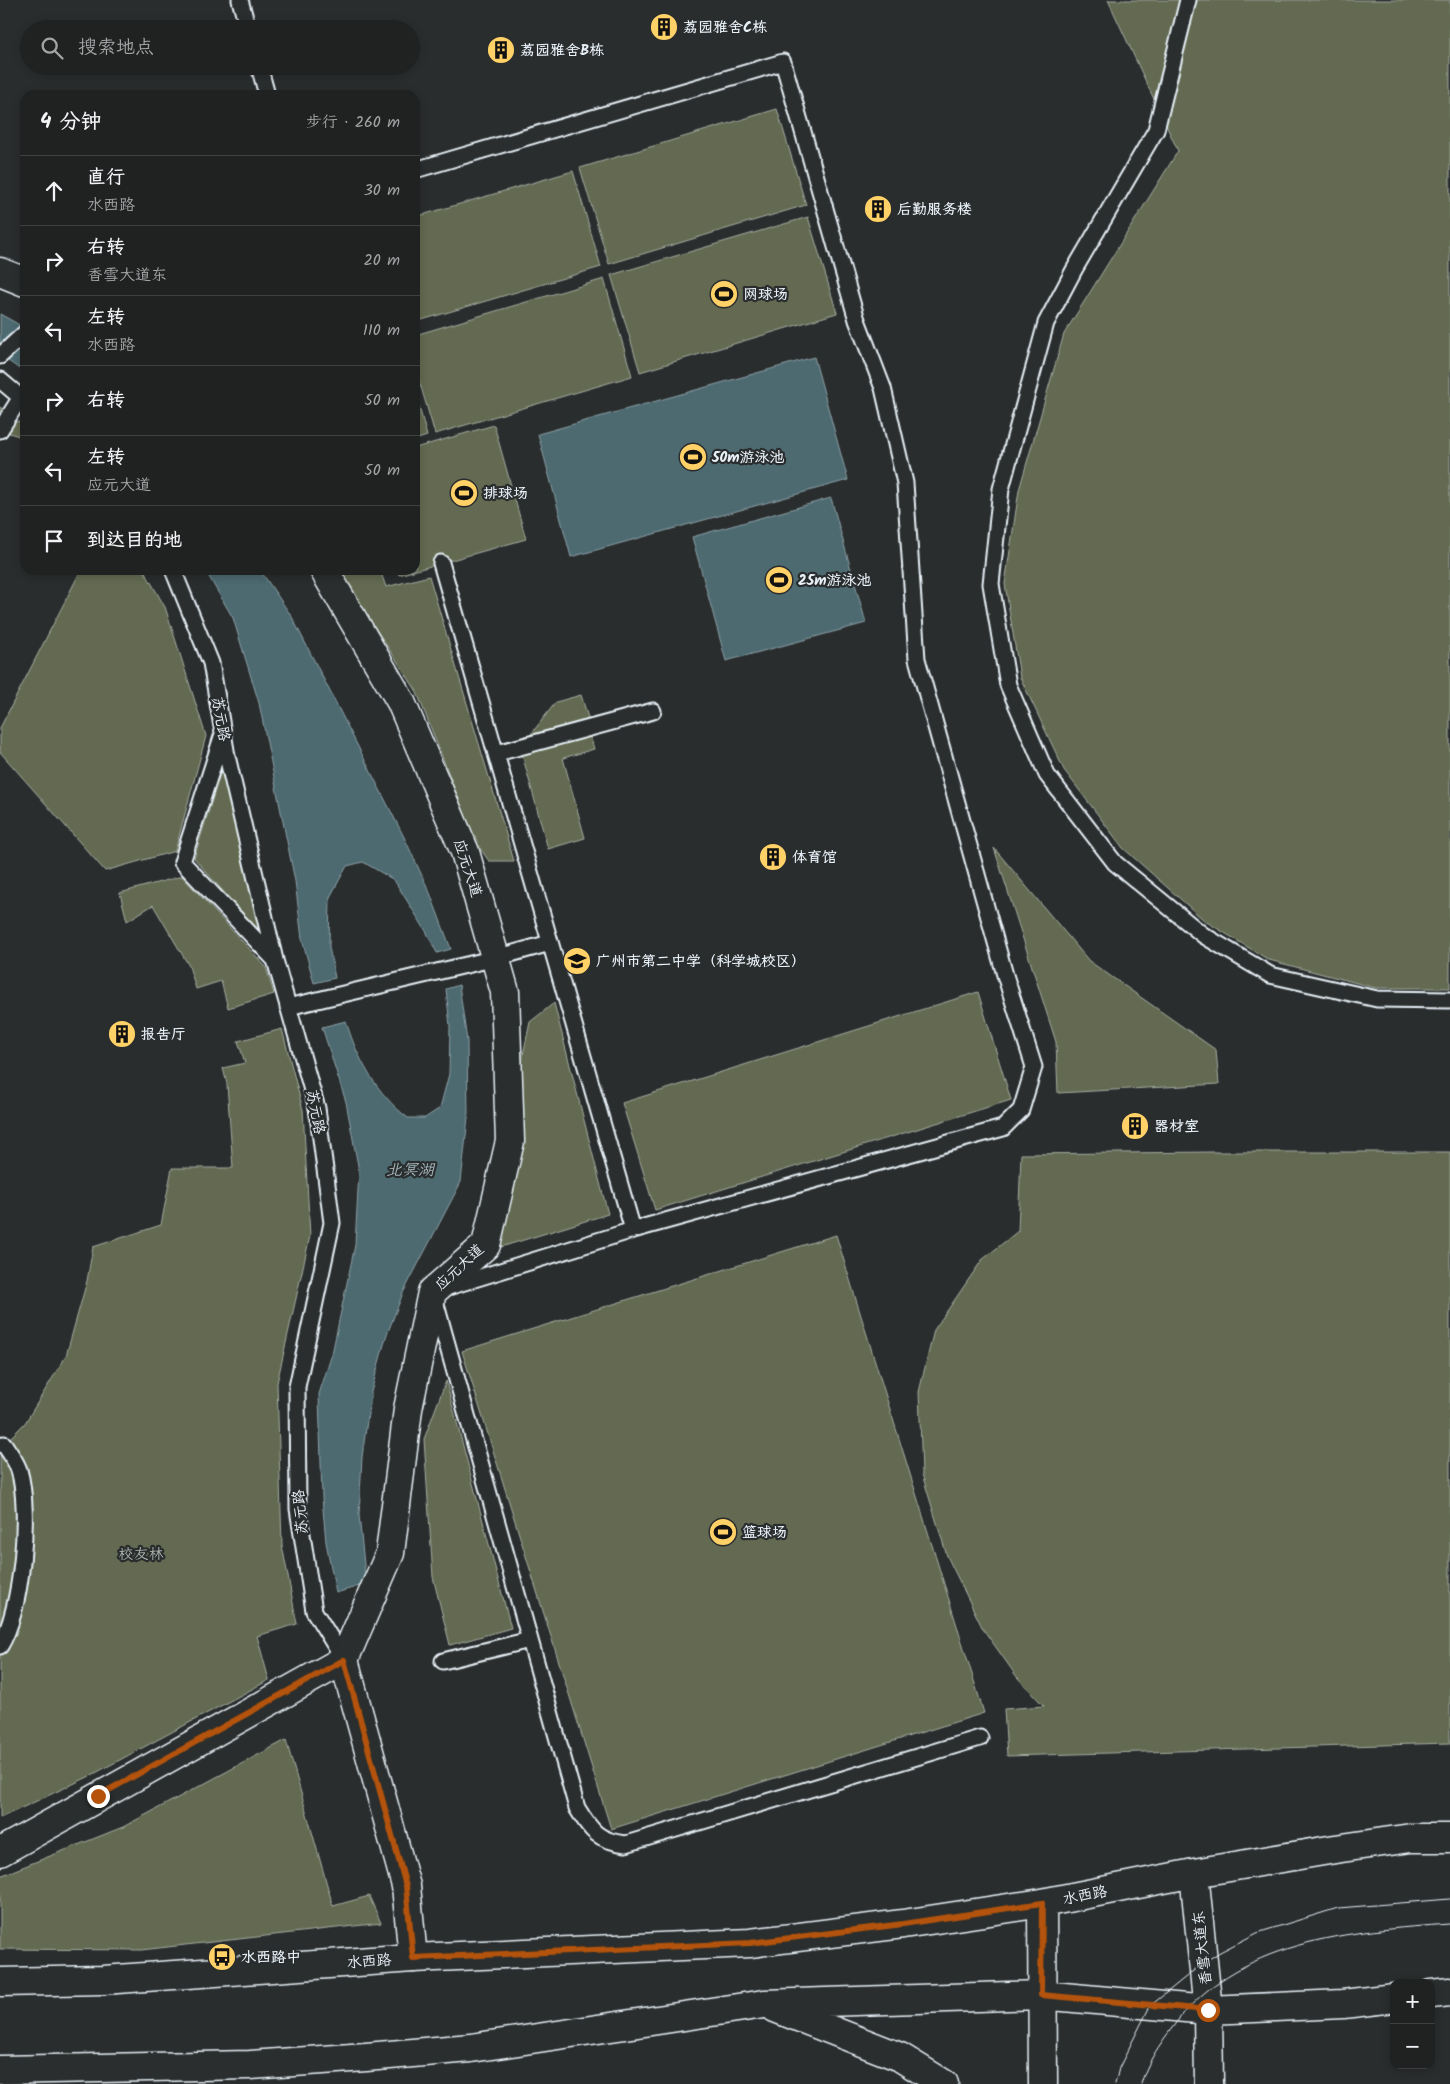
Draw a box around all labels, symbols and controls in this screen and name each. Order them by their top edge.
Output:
building icon: 荔园雅舍C栋 [649,12,679,42]
place label: 荔园雅舍C栋 [683,16,767,40]
search box [20,20,420,75]
text: 搜索地点 [78,33,154,63]
icon: search [38,34,66,62]
building icon: 荔园雅舍B栋 [486,35,516,65]
place label: 荔园雅舍B栋 [520,39,604,63]
text: 4 分钟 [40,106,102,139]
text: 步行 · 260 m [306,110,400,135]
text: 直行 [87,163,125,193]
icon: ahead [40,177,68,205]
text: 30 m [364,178,400,203]
text: 水西路 [87,193,135,218]
building icon: 后勤服务楼 [863,194,893,224]
place label: 后勤服务楼 [897,198,972,222]
text: 右转 [87,233,125,263]
icon: right [40,247,68,275]
text: 20 m [364,248,400,273]
text: 香雪大道东 [87,263,167,288]
sports icon: 网球场 [709,279,739,309]
place label: 网球场 [743,283,788,307]
text: 左转 [87,303,125,333]
icon: left [40,317,68,345]
text: 110 m [363,318,400,343]
text: 水西路 [87,333,135,358]
text: 右转 [87,386,125,416]
icon: right [40,387,68,415]
text: 50 m [364,388,400,413]
sports icon: 50m游泳池 [678,442,708,472]
text: 左转 [87,443,125,473]
place label: 50m游泳池 [711,446,785,470]
icon: left [40,457,68,485]
text: 50 m [364,458,400,483]
text: 应元大道 [87,473,151,498]
sports icon: 排球场 [449,478,479,508]
place label: 排球场 [483,482,528,506]
text: 到达目的地 [87,526,182,556]
icon: arrive [40,527,68,555]
sports icon: 25m游泳池 [764,565,794,595]
place label: 25m游泳池 [798,569,872,593]
street label: 苏元路 [204,695,236,743]
street label: 应元大道 [446,836,488,901]
building icon: 体育馆 [758,842,788,872]
place label: 体育馆 [792,846,837,870]
school or university icon: 广州市第二中学（科学城校区） [562,946,592,976]
place label: 广州市第二中学（科学城校区） [596,950,806,974]
building icon: 报告厅 [107,1019,137,1049]
place label: 报告厅 [141,1023,186,1047]
street label: 苏元路 [299,1088,331,1137]
building icon: 器材室 [1120,1111,1150,1141]
place label: 器材室 [1154,1115,1199,1139]
water label: 北冥湖 [386,1158,436,1183]
street label: 应元大道 [430,1238,490,1297]
street label: 苏元路 [287,1488,315,1535]
sports icon: 篮球场 [708,1517,738,1547]
place label: 篮球场 [742,1521,787,1545]
park label: 校友林 [118,1543,164,1567]
route end [87,1785,110,1808]
street label: 水西路 [1061,1880,1110,1912]
street label: 香雪大道东 [1187,1909,1219,1986]
bus stop icon: 水西路中 [207,1942,237,1972]
place label: 水西路中 [241,1946,301,1970]
street label: 水西路 [346,1948,392,1976]
map controls [1390,1979,1435,2069]
button: + [1390,1979,1435,2024]
route start [1197,1999,1220,2022]
button: − [1390,2024,1435,2069]

